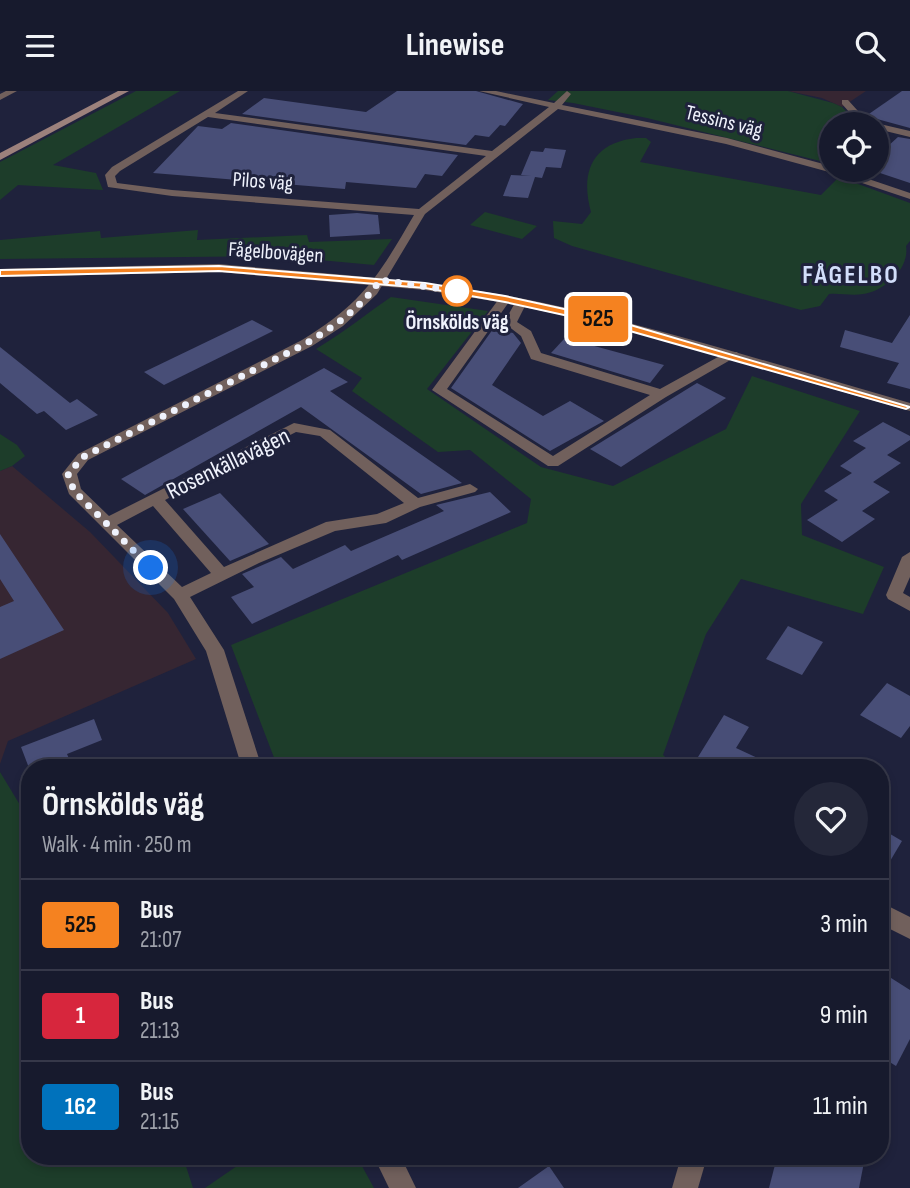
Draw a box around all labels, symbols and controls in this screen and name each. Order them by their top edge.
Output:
text: Linewise [406,26,504,65]
icon: menu [21,27,59,65]
icon: search [851,27,889,65]
street label: Tessins väg [683,100,765,143]
map controls [819,112,889,182]
button: locate [819,112,889,182]
street label: Pilos väg [232,167,294,196]
street label: Fågelbovägen [228,237,324,268]
district label: FÅGELBO [802,260,900,291]
marker: Örnskölds väg [442,276,472,306]
line badge: 525 [558,296,638,342]
text: 525 [582,304,614,333]
place label: Örnskölds väg [405,310,509,335]
street label: Rosenkällavägen [162,421,294,506]
your location [133,550,168,585]
button: heart [794,782,868,856]
text: Örnskölds väg [42,785,204,825]
text: Walk · 4 min · 250 m [42,831,192,859]
text: Bus [140,895,174,926]
text: 3 min [820,909,868,940]
text: 525 [65,910,96,939]
text: 21:07 [140,926,181,954]
text: Bus [140,986,174,1017]
text: 9 min [820,1000,868,1031]
text: 1 [76,1001,85,1030]
text: 21:13 [140,1017,180,1045]
text: Bus [140,1077,174,1108]
text: 11 min [813,1091,868,1122]
text: 162 [65,1092,96,1121]
text: 21:15 [140,1108,179,1136]

